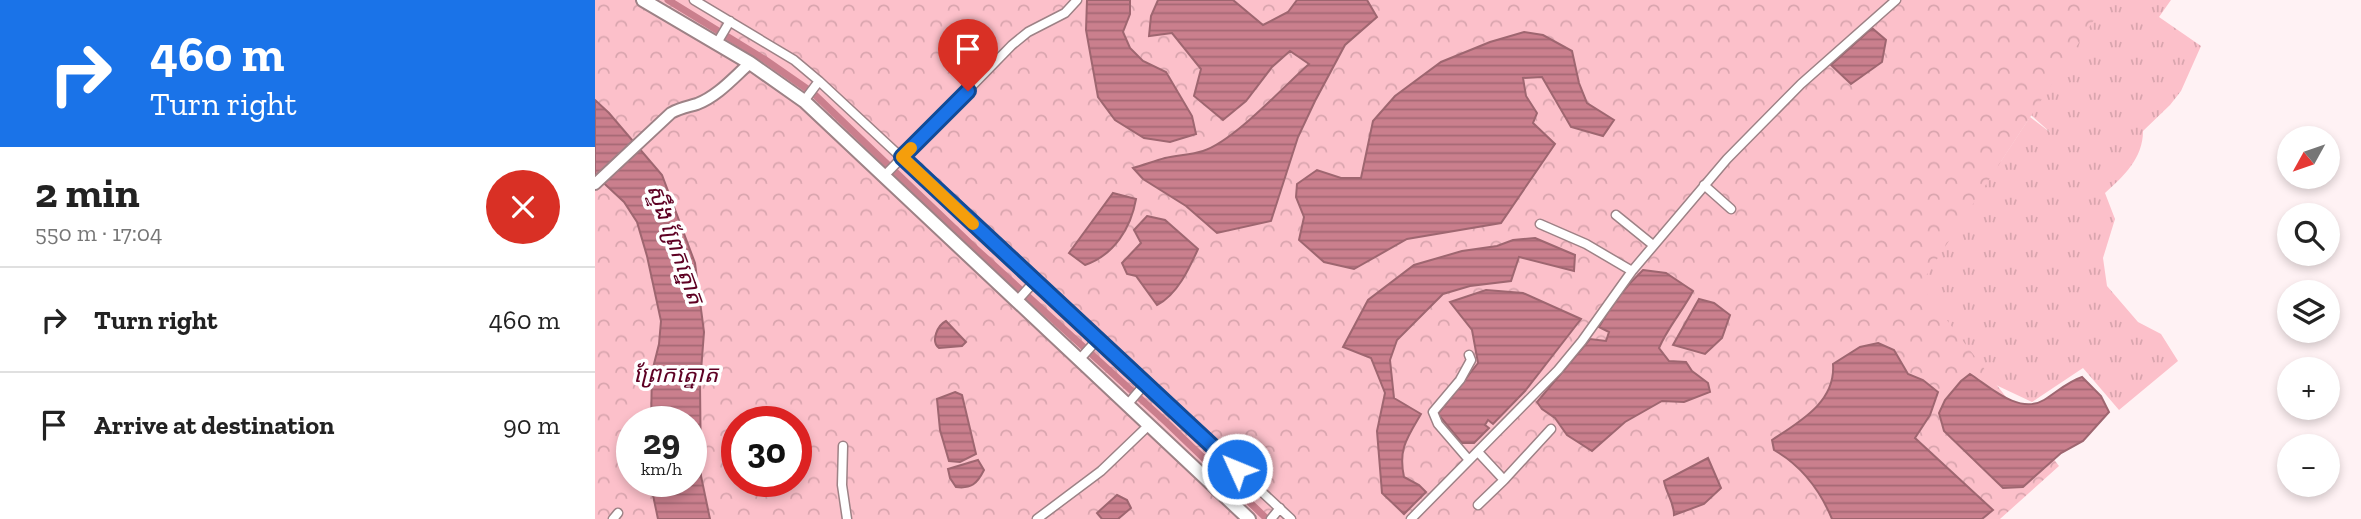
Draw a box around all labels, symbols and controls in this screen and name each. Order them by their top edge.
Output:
pin [938,19,998,91]
text: 460 m [150,25,285,84]
icon: right [35,28,126,119]
icon: arrive [949,30,987,68]
text: Turn right [150,85,297,123]
north arrow [2277,126,2340,189]
map controls [2277,126,2340,497]
text: 2 min [35,167,140,218]
button: close [486,170,560,244]
water label: ស្ទឹង ព្រែកត្នោត [641,180,711,309]
button: search [2277,203,2340,266]
text: 550 m · 17:04 [35,219,162,247]
button: layers [2277,280,2340,343]
icon: right [35,301,73,339]
text: Turn right [94,304,217,336]
text: 460 m [489,304,560,336]
button: + [2277,357,2340,420]
water label: ព្រែកត្នោត [634,360,720,389]
icon: arrive [35,406,73,444]
speed limit sign: 30 [721,406,812,497]
text: Arrive at destination [94,409,334,441]
text: 90 m [503,409,560,441]
text: 29 [643,421,680,463]
position arrow [1200,432,1274,506]
button: − [2277,434,2340,497]
text: km/h [641,458,682,480]

